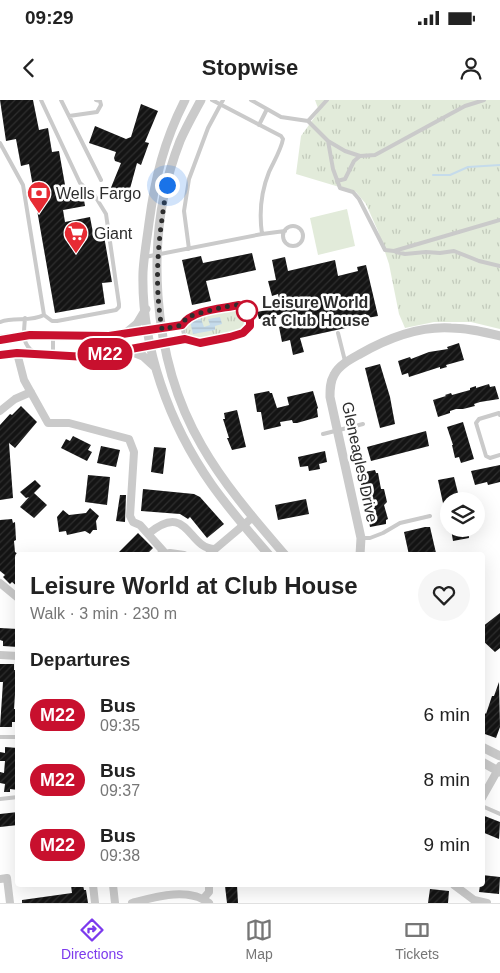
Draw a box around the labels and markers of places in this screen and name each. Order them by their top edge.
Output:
bank icon: Wells Fargo [26,180,52,214]
place label: Wells Fargo [56,185,141,202]
supermarket icon: Giant [63,220,89,254]
place label: Giant [94,225,133,242]
place label: Leisure World at Club House [262,294,370,329]
marker: Leisure World at Club House [236,300,258,322]

